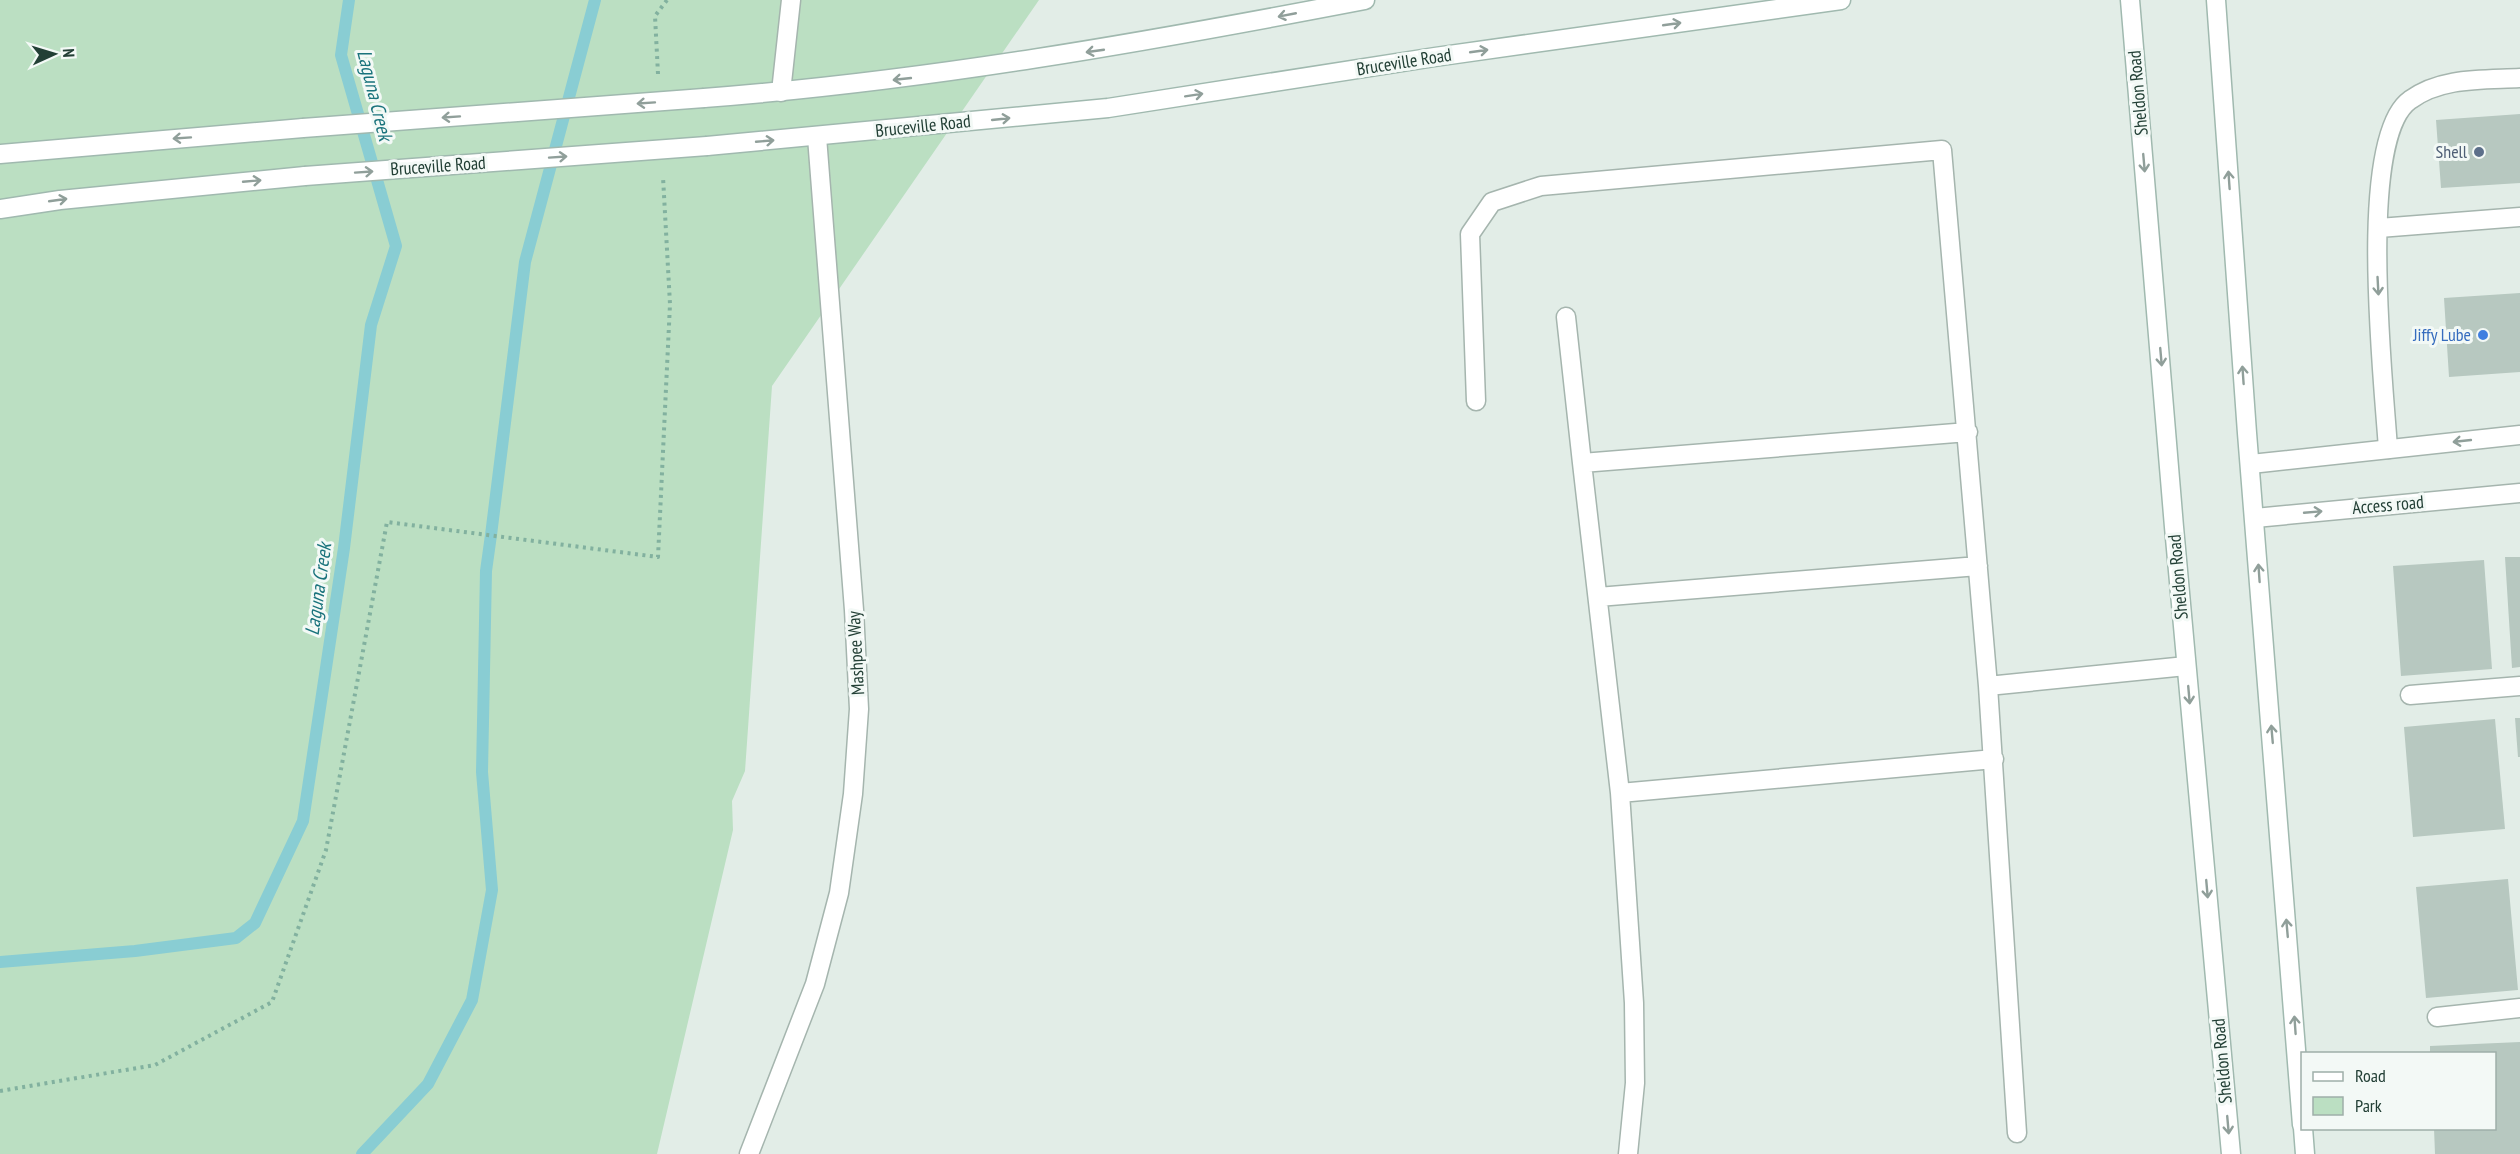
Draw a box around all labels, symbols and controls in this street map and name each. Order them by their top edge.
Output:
one-way arrow [1278,10,1297,21]
one-way arrow [1662,18,1682,29]
north arrow [24,24,84,84]
street label: Bruceville Road [1355,43,1453,80]
one-way arrow [1086,45,1106,56]
one-way arrow [1469,45,1489,56]
water label: Laguna Creek [351,47,399,145]
text: N [59,48,79,58]
street label: Sheldon Road [2122,50,2153,137]
one-way arrow [893,74,913,85]
one-way arrow [1184,89,1204,100]
one-way arrow [636,97,656,108]
street label: Bruceville Road [874,109,972,142]
one-way arrow [442,112,462,123]
one-way arrow [990,113,1010,124]
one-way arrow [173,133,192,144]
one-way arrow [754,135,774,146]
place label: Shell [2436,140,2468,163]
marker: Shell [2472,145,2486,159]
street label: Bruceville Road [389,151,486,180]
one-way arrow [548,151,567,162]
one-way arrow [2139,152,2150,172]
one-way arrow [353,166,373,177]
one-way arrow [2224,171,2235,191]
one-way arrow [241,175,261,186]
one-way arrow [47,195,67,206]
one-way arrow [2372,276,2383,296]
place label: Jiffy Lube [2412,323,2471,346]
marker: Jiffy Lube [2476,328,2490,342]
one-way arrow [2156,347,2167,367]
one-way arrow [2237,365,2248,385]
one-way arrow [2452,436,2472,447]
street label: Access road [2351,490,2425,519]
one-way arrow [2303,506,2323,517]
street label: Sheldon Road [2162,534,2193,621]
water label: Laguna Creek [299,539,338,637]
one-way arrow [2254,563,2265,583]
street label: Mashpee Way [842,610,869,696]
one-way arrow [2184,685,2195,705]
one-way arrow [2266,724,2277,744]
one-way arrow [2202,879,2213,899]
one-way arrow [2281,918,2292,938]
one-way arrow [2289,1015,2300,1035]
street label: Sheldon Road [2206,1018,2237,1105]
legend [2301,1052,2496,1130]
text: Road [2355,1064,2386,1087]
text: Park [2355,1094,2382,1117]
one-way arrow [2223,1115,2234,1135]

